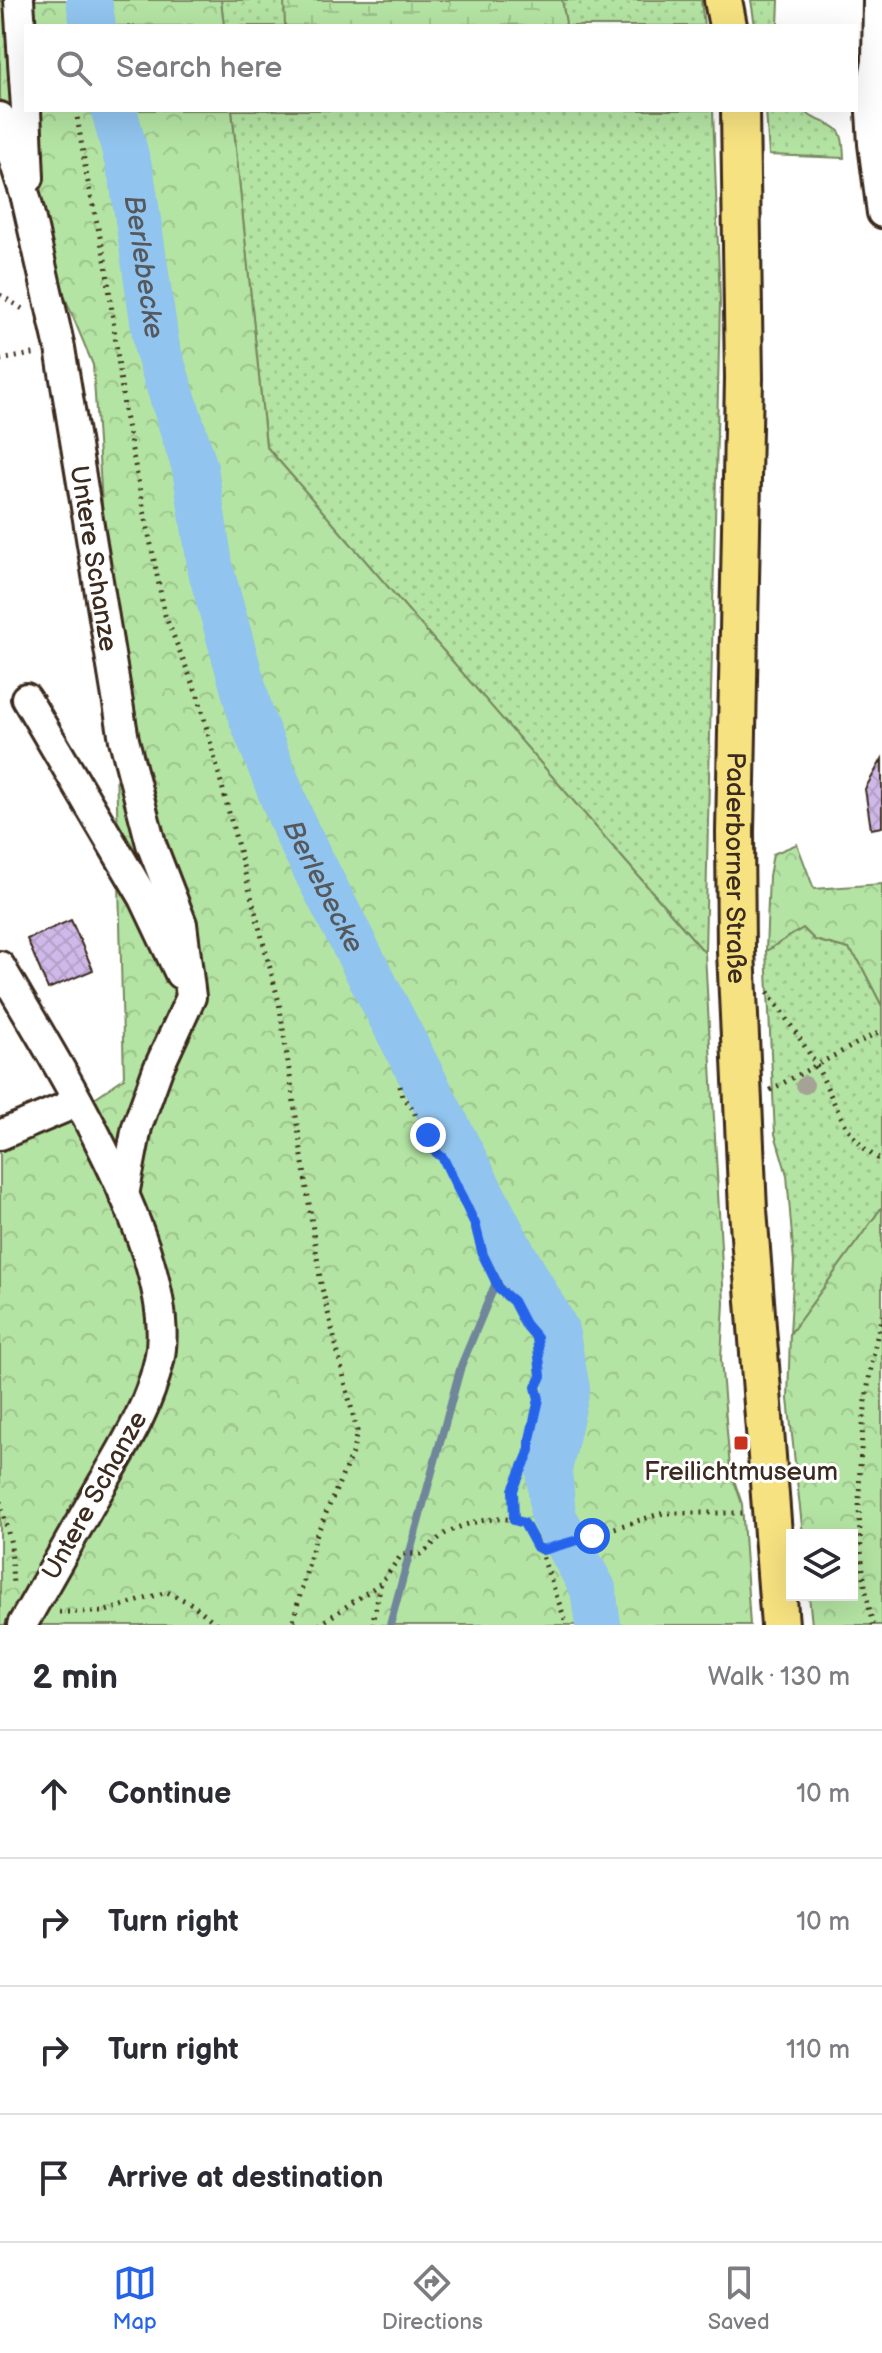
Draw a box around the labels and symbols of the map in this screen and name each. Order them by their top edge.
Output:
water label: Berlebecke [117,193,170,341]
street label: Untere Schanze [62,463,123,654]
street label: Paderborner Straße [718,752,752,985]
water label: Berlebecke [275,816,370,959]
route end [410,1117,446,1153]
street label: Untere Schanze [36,1406,154,1585]
marker: Freilichtmuseum [732,1434,750,1452]
place label: Freilichtmuseum [644,1457,838,1488]
route start [574,1518,610,1554]

